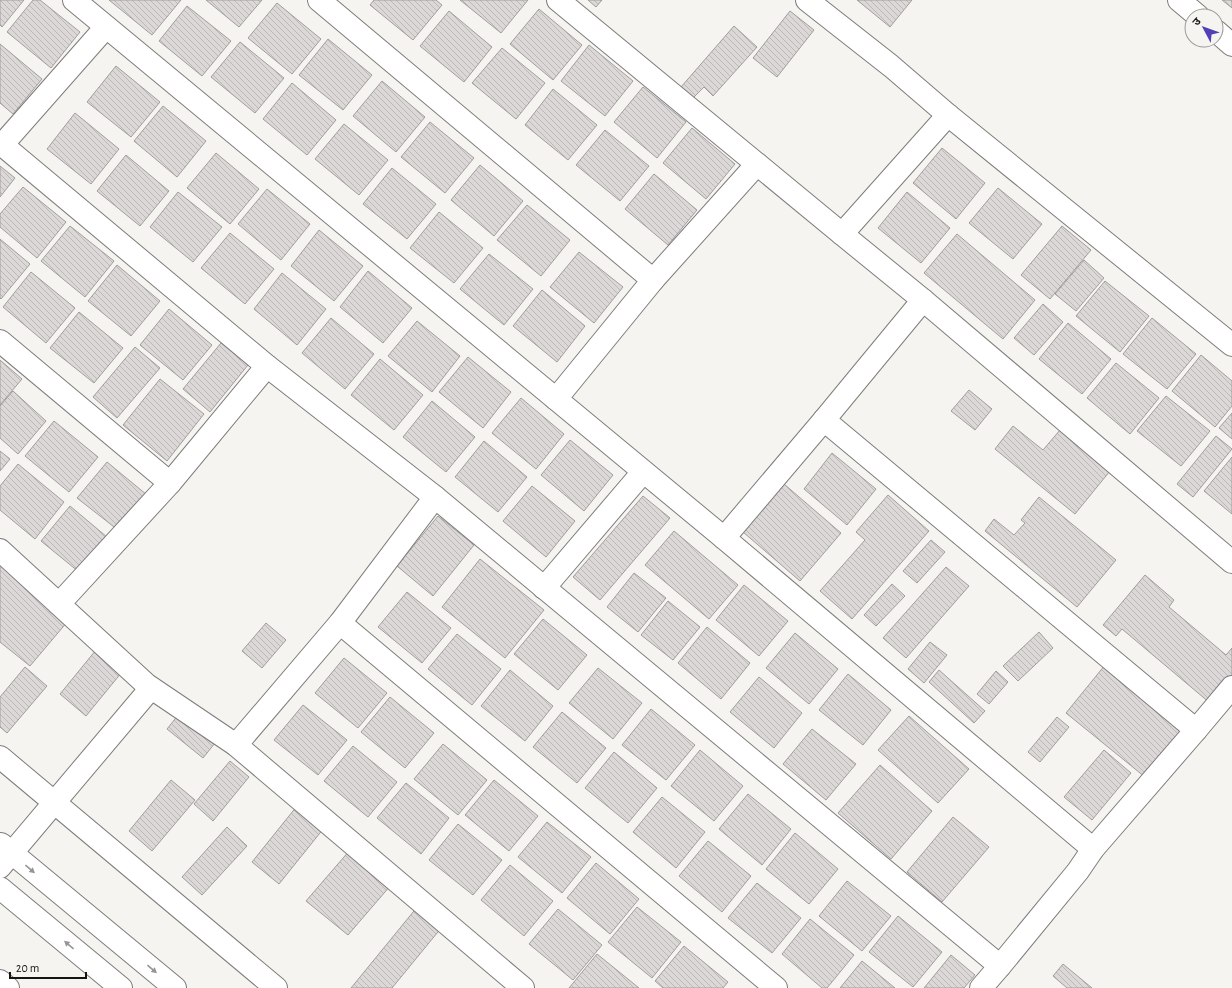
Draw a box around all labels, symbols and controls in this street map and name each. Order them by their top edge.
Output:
north arrow [1184,8,1224,48]
text: उ [1191,15,1203,28]
one-way arrow [25,864,35,873]
one-way arrow [64,941,74,950]
scale bar [10,954,86,980]
text: 20 m [16,962,39,974]
one-way arrow [147,965,157,974]

